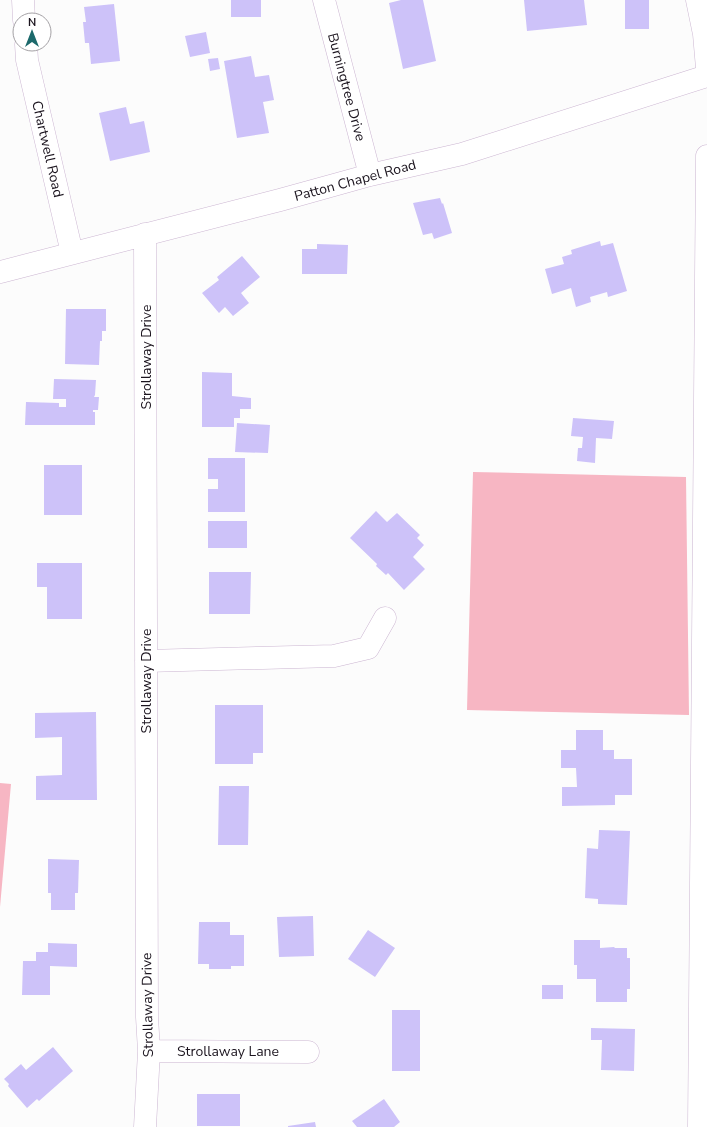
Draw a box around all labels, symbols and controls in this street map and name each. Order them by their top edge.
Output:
north arrow [12,12,52,52]
text: N [28,15,36,30]
street label: Burningtree Drive [323,31,370,143]
street label: Chartwell Road [27,99,68,199]
street label: Patton Chapel Road [292,155,418,206]
street label: Strollaway Drive [137,305,156,409]
street label: Strollaway Drive [137,629,156,733]
street label: Strollaway Drive [137,952,158,1058]
street label: Strollaway Lane [177,1042,279,1061]

